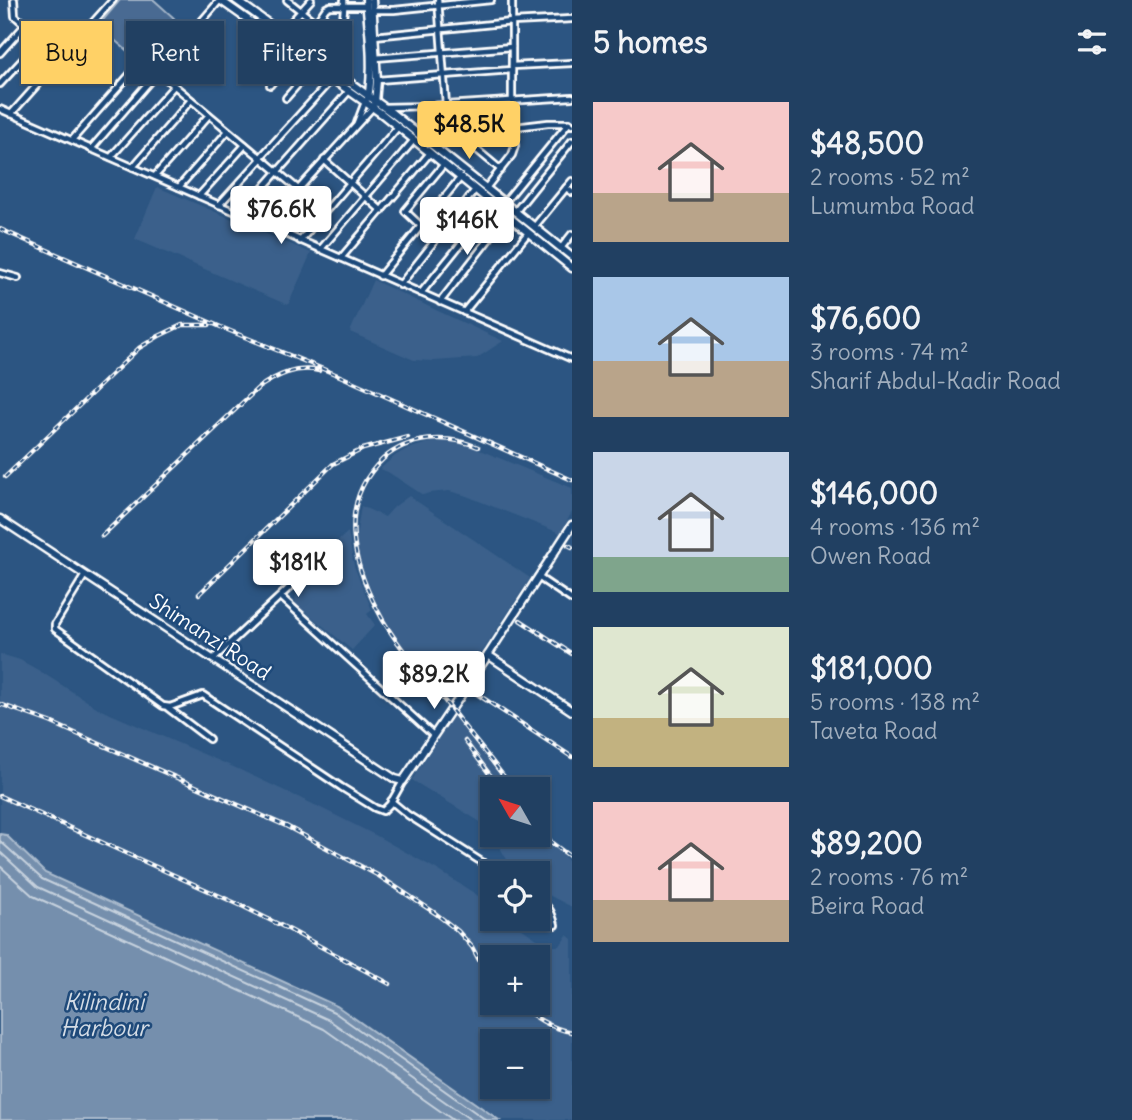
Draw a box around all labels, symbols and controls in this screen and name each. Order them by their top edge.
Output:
chip: Buy [21,21,112,84]
chip: Rent [126,21,224,84]
chip: Filters [238,21,352,84]
text: 5 homes [593,23,708,61]
icon: filters [1073,23,1111,61]
pin: $48.5K [412,102,526,161]
text: $48.5K [433,109,505,138]
text: $48,500 [810,124,924,162]
icon: home [649,130,733,214]
text: 2 rooms · 52 m² [810,162,970,191]
pin: $76.6K [224,187,338,246]
text: Lumumba Road [810,191,975,220]
text: $76.6K [246,194,316,223]
pin: $146K [418,198,516,257]
text: $146K [436,205,498,234]
text: $76,600 [810,299,921,337]
icon: home [649,305,733,389]
text: 3 rooms · 74 m² [810,337,969,366]
text: Sharif Abdul-Kadir Road [810,366,1061,395]
text: $146,000 [810,474,938,512]
icon: home [649,480,733,564]
text: 4 rooms · 136 m² [810,512,980,541]
pin: $181K [249,540,347,599]
text: Owen Road [810,541,931,570]
text: $181K [269,547,327,576]
street label: Shimanzi Road [144,587,276,686]
text: $181,000 [810,649,933,687]
pin: $89.2K [377,652,491,711]
icon: home [649,655,733,739]
text: $89.2K [399,659,469,688]
text: 5 rooms · 138 m² [810,687,980,716]
text: Taveta Road [810,716,938,745]
north arrow [480,777,550,847]
map controls [480,777,550,1099]
text: $89,200 [810,824,923,862]
icon: home [649,830,733,914]
button: locate [480,861,550,931]
text: 2 rooms · 76 m² [810,862,968,891]
text: Beira Road [810,891,924,920]
button: + [480,945,550,1015]
water label: Kilindini Harbour [60,987,150,1042]
button: − [480,1029,550,1099]

